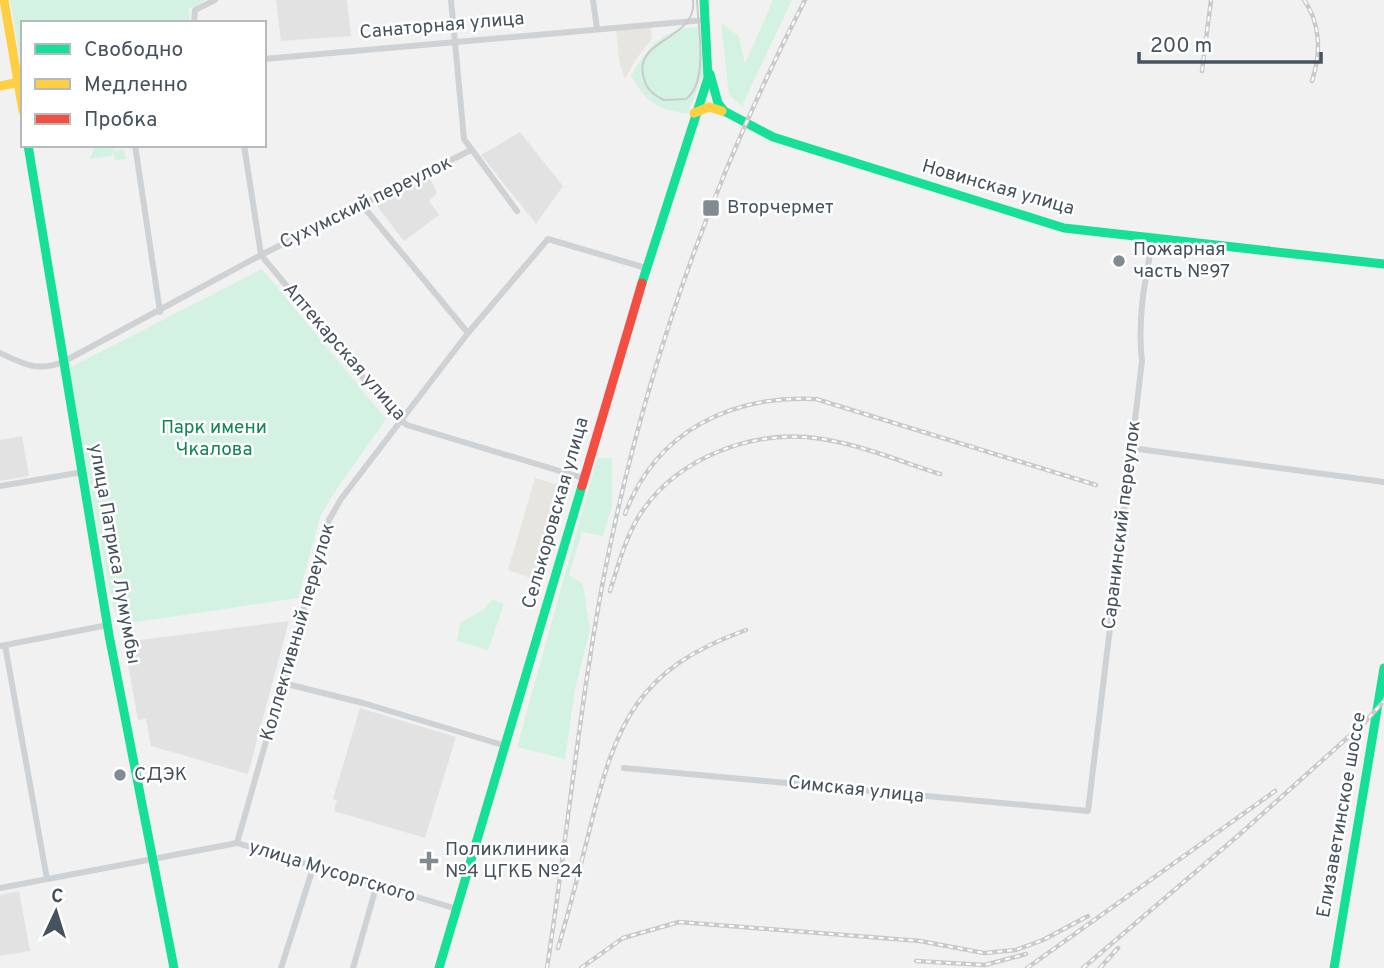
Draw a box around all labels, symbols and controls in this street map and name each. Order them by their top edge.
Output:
street label: Санаторная улица [359,7,525,45]
legend [21,21,266,147]
scale bar [1139,21,1321,65]
text: 200 m [1150,33,1212,60]
text: Свободно [84,37,183,64]
text: Медленно [84,72,188,99]
text: Пробка [84,107,157,134]
street label: Сухумский переулок [276,151,456,255]
street label: Новинская улица [919,155,1077,221]
place label: Вторчермет [727,196,834,220]
marker: Вторчермет [701,198,721,218]
place label: Пожарная часть №97 [1133,238,1230,284]
marker: Пожарная часть №97 [1111,253,1127,269]
street label: Аптекарская улица [277,278,411,426]
street label: Селькоровская улица [517,414,595,612]
park label: Парк имени Чкалова [161,416,267,462]
street label: Саранинский переулок [1097,419,1147,631]
street label: улица Патриса Лумумбы [83,442,145,666]
street label: Коллективный переулок [255,520,341,744]
street label: Елизаветинское шоссе [1312,710,1372,920]
place label: СДЭК [134,763,187,787]
marker: СДЭК [112,767,128,783]
street label: Симская улица [787,771,925,809]
street label: улица Мусоргского [246,835,418,909]
place label: Поликлиника №4 ЦГКБ №24 [445,838,583,884]
marker: Поликлиника №4 ЦГКБ №24 [419,851,439,871]
north arrow [21,877,91,947]
text: С [50,885,64,909]

